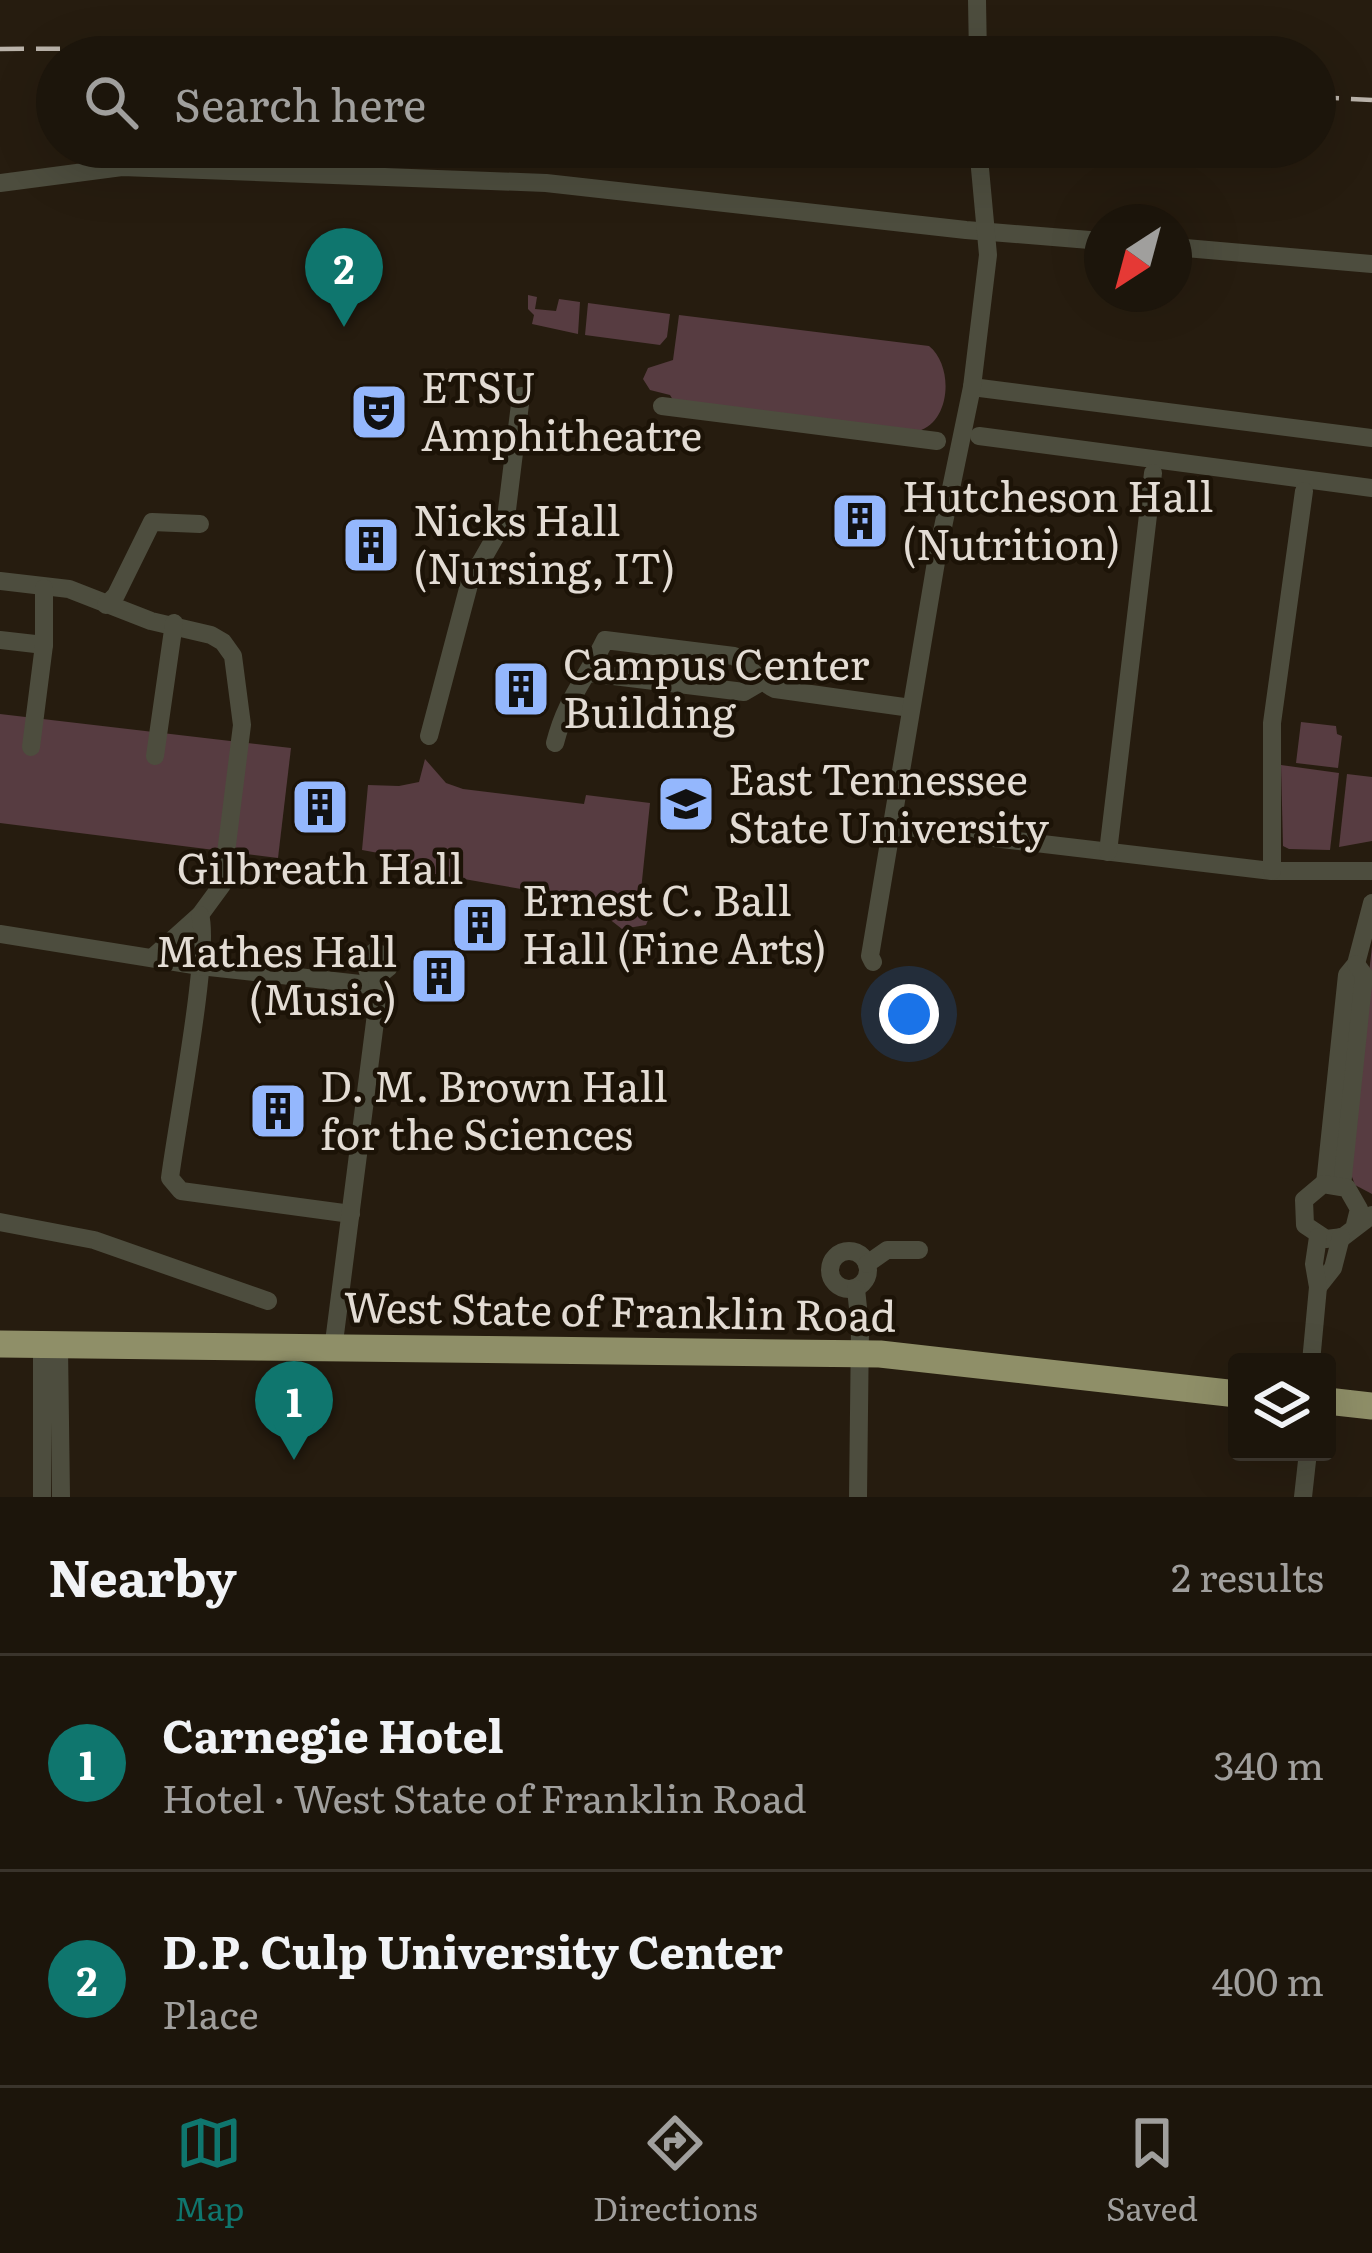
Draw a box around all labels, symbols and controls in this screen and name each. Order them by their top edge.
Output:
search box [36,36,1336,168]
icon: search [78,69,144,135]
text: Search here [174,69,426,136]
north arrow [1084,204,1192,312]
pin: 2 [305,228,383,327]
place label: ETSU Amphitheatre [421,354,702,464]
theatre icon: ETSU Amphitheatre [348,381,410,443]
place label: Hutcheson Hall (Nutrition) [902,463,1213,573]
place label: Nicks Hall (Nursing, IT) [413,487,675,597]
building icon: Hutcheson Hall (Nutrition) [829,490,891,552]
building icon: Nicks Hall (Nursing, IT) [340,514,402,576]
place label: Campus Center Building [563,631,870,741]
building icon: Campus Center Building [490,658,552,720]
place label: East Tennessee State University [728,746,1050,856]
school or university icon: East Tennessee State University [655,773,717,835]
building icon: Gilbreath Hall [289,776,351,838]
place label: Gilbreath Hall [177,835,463,897]
place label: Ernest C. Ball Hall (Fine Arts) [522,867,827,977]
building icon: Ernest C. Ball Hall (Fine Arts) [449,894,511,956]
place label: Mathes Hall (Music) [155,918,397,1028]
building icon: Mathes Hall (Music) [408,945,470,1007]
your location [879,984,939,1044]
place label: D. M. Brown Hall for the Sciences [320,1053,667,1163]
building icon: D. M. Brown Hall for the Sciences [247,1080,309,1142]
street label: West State of Franklin Road [343,1273,897,1345]
map controls [1228,1353,1336,1461]
button: layers [1228,1353,1336,1461]
pin: 1 [255,1361,333,1460]
text: Nearby [48,1537,237,1613]
text: 2 results [1171,1546,1324,1604]
text: Carnegie Hotel [162,1700,504,1767]
text: 1 [79,1734,95,1792]
text: 340 m [1213,1734,1324,1792]
text: Hotel · West State of Franklin Road [162,1767,807,1825]
text: D.P. Culp University Center [162,1916,783,1983]
text: 2 [77,1950,97,2008]
text: 400 m [1212,1950,1324,2008]
text: Place [162,1983,259,2041]
tab: Map [174,2110,244,2231]
tab: Directions [593,2110,758,2231]
tab: Saved [1106,2110,1198,2231]

